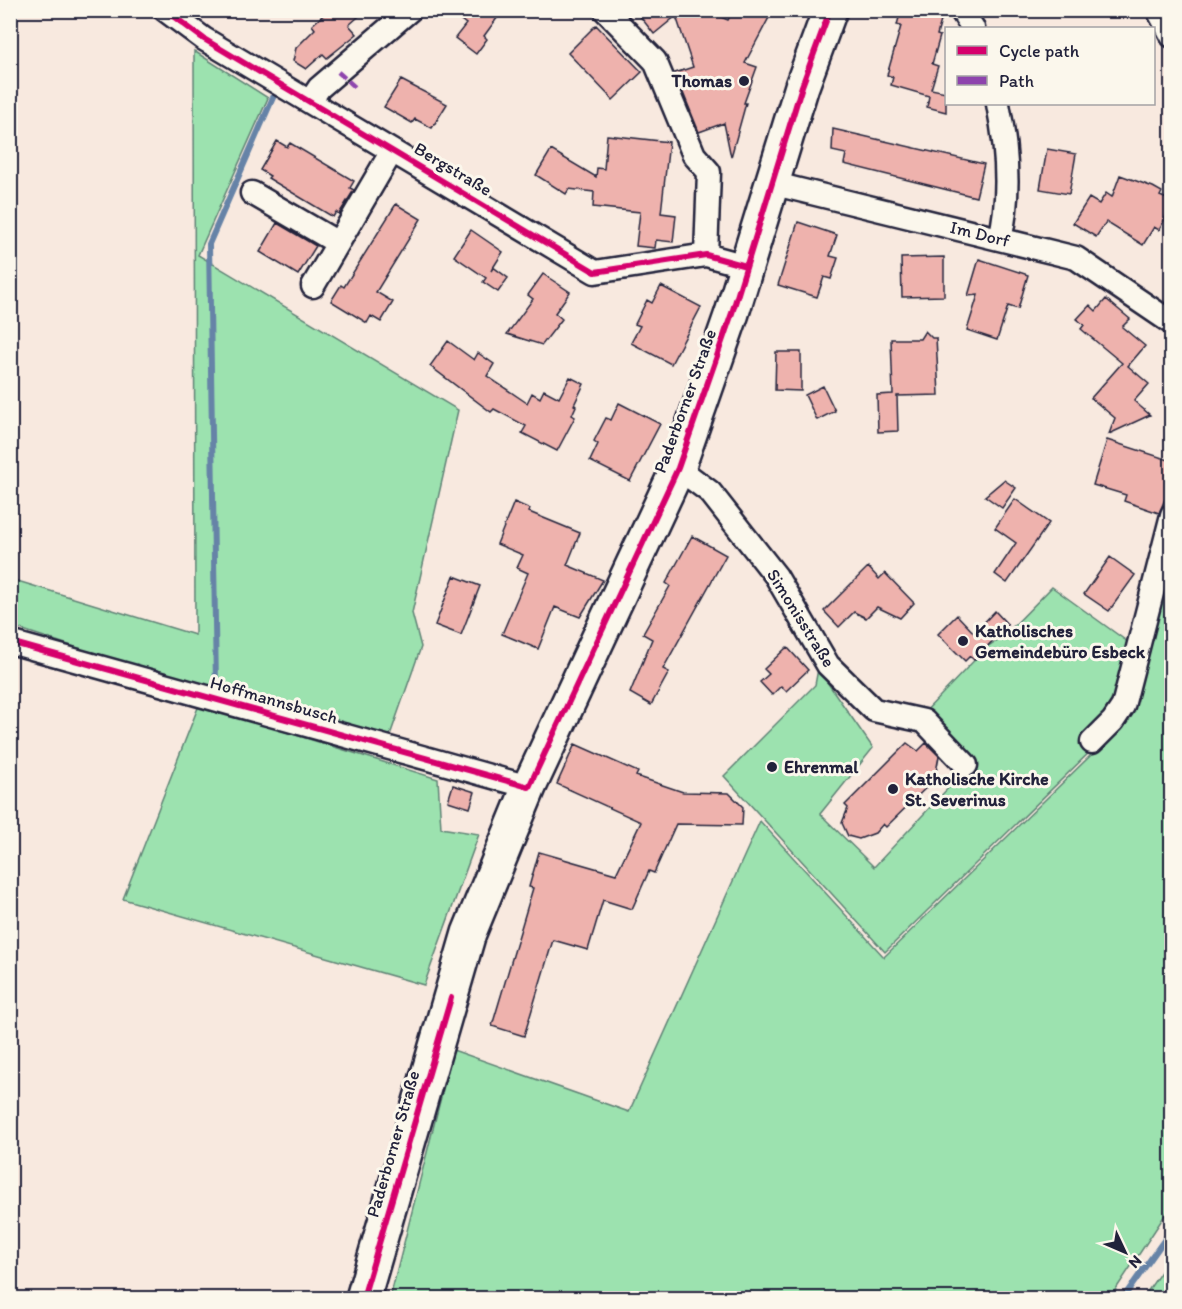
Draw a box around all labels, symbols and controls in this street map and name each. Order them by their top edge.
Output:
legend [945,27,1155,105]
text: Cycle path [999,40,1080,62]
place label: Thomas [671,70,732,92]
text: Path [999,70,1034,92]
marker: Thomas [737,74,751,88]
street label: Bergstraße [410,137,496,201]
street label: Im Dorf [948,216,1012,252]
street label: Paderborner Straße [649,326,721,476]
street label: Simonisstraße [762,565,840,671]
place label: Katholisches Gemeindebüro Esbeck [975,620,1146,663]
marker: Katholisches Gemeindebüro Esbeck [956,634,970,648]
street label: Hoffmannsbusch [208,671,340,729]
place label: Ehrenmal [784,756,859,778]
marker: Ehrenmal [765,760,779,774]
place label: Katholische Kirche St. Severinus [905,768,1049,811]
marker: Katholische Kirche St. Severinus [886,782,900,796]
street label: Paderborner Straße [362,1068,424,1220]
north arrow [1095,1222,1155,1282]
text: N [1125,1252,1146,1273]

